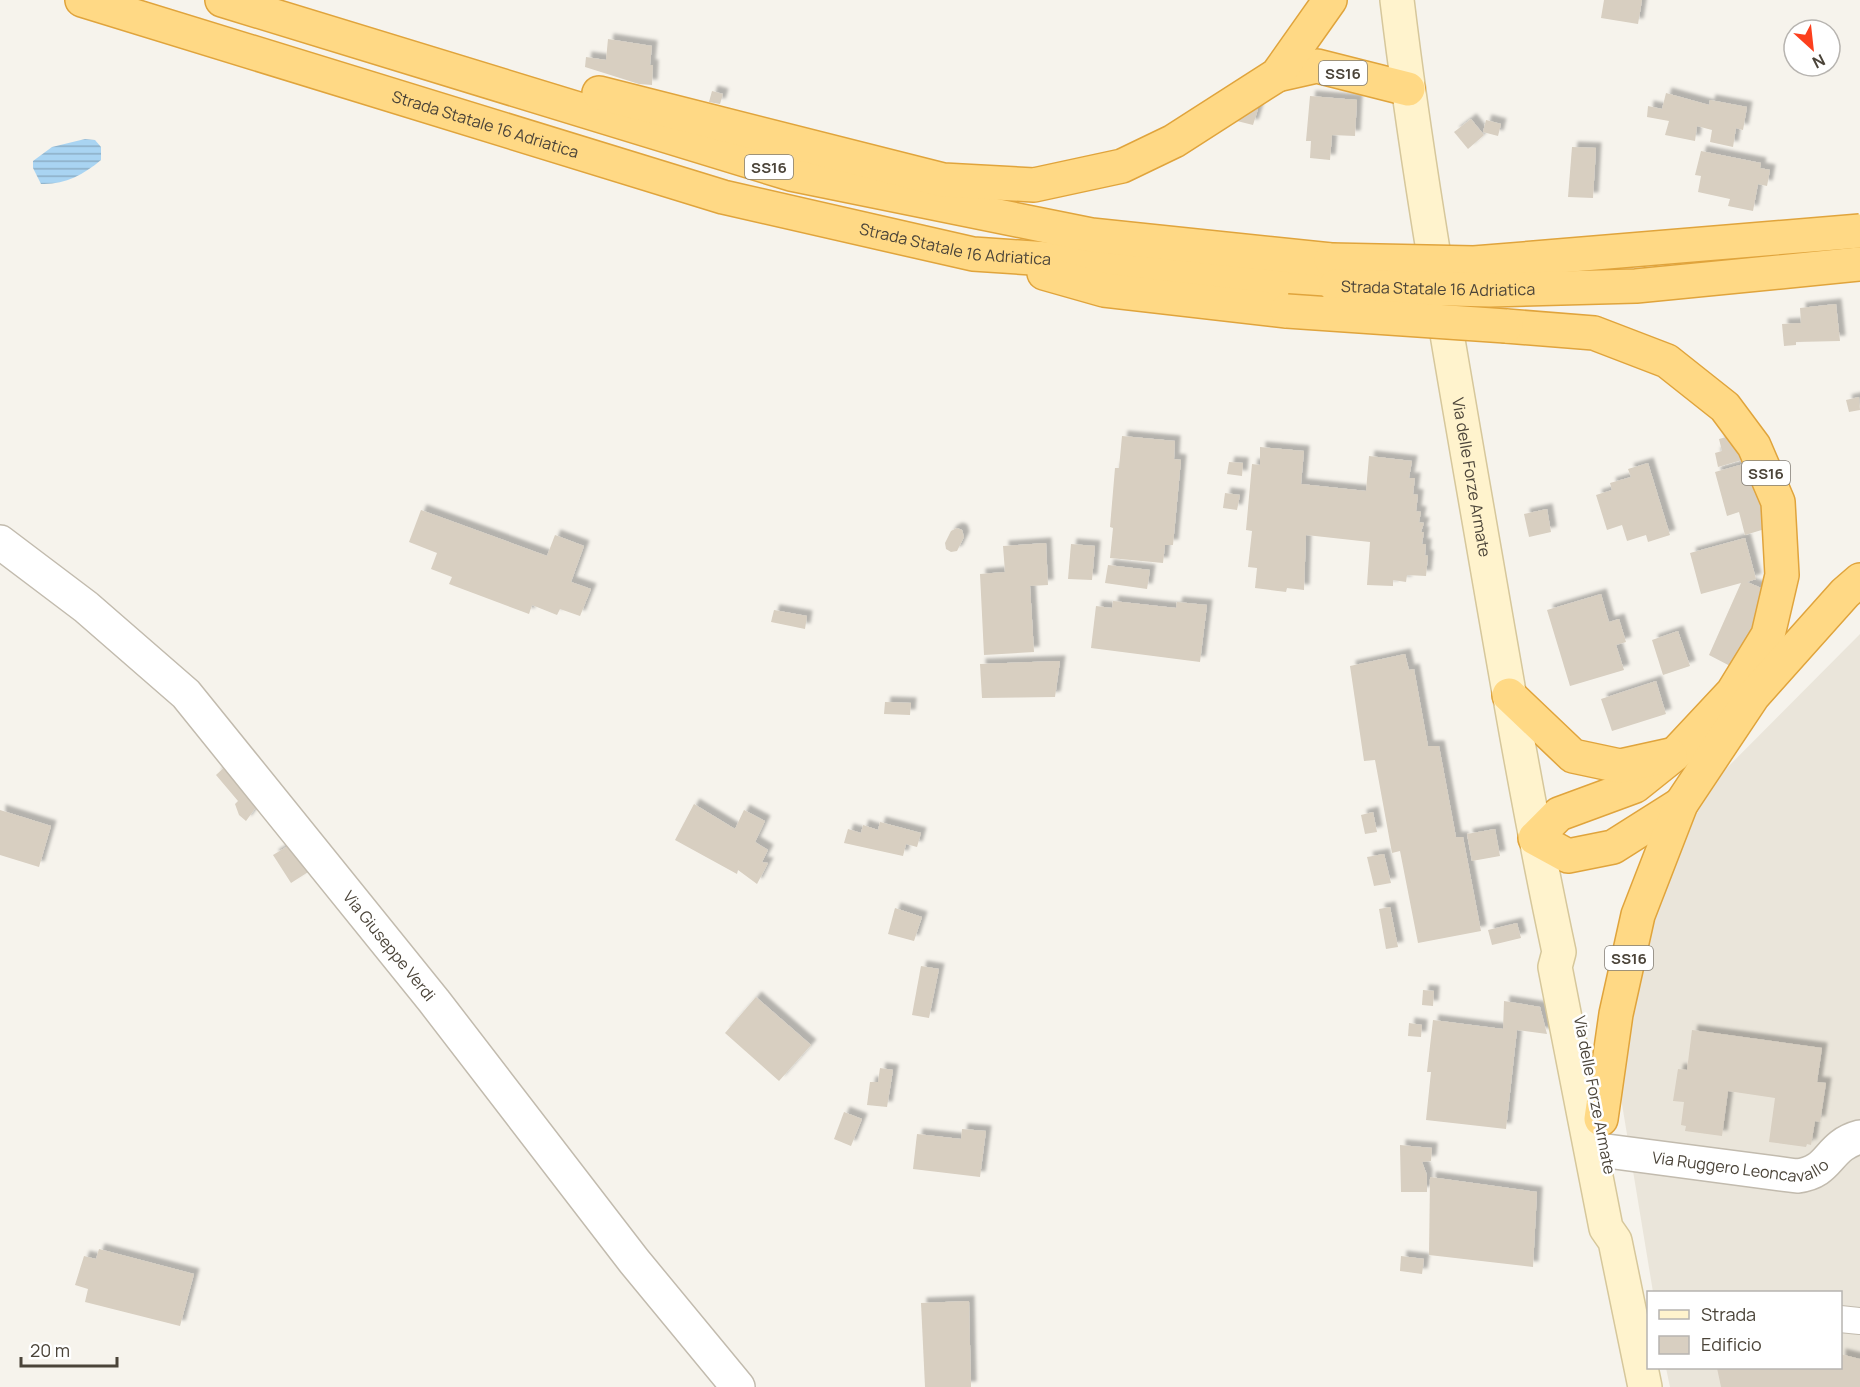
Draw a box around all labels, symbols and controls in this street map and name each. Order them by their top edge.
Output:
north arrow [1782,18,1842,78]
text: N [1809,49,1829,74]
road number: SS16 [1319,61,1367,85]
street label: Strada Statale 16 Adriatica [389,85,581,163]
road number: SS16 [745,155,793,179]
street label: Strada Statale 16 Adriatica [857,217,1052,270]
street label: Strada Statale 16 Adriatica [1341,275,1535,301]
street label: Via delle Forze Armate [1447,396,1496,559]
road number: SS16 [1742,461,1790,485]
street label: Via Giuseppe Verdi [338,886,441,1005]
road number: SS16 [1605,946,1653,970]
street label: Via delle Forze Armate [1569,1014,1621,1176]
street label: Via Ruggero Leoncavallo [1651,1146,1833,1187]
legend [1647,1291,1842,1369]
text: Strada [1701,1302,1756,1326]
scale bar [21,1330,117,1368]
text: Edificio [1701,1332,1762,1356]
text: 20 m [30,1338,70,1362]

